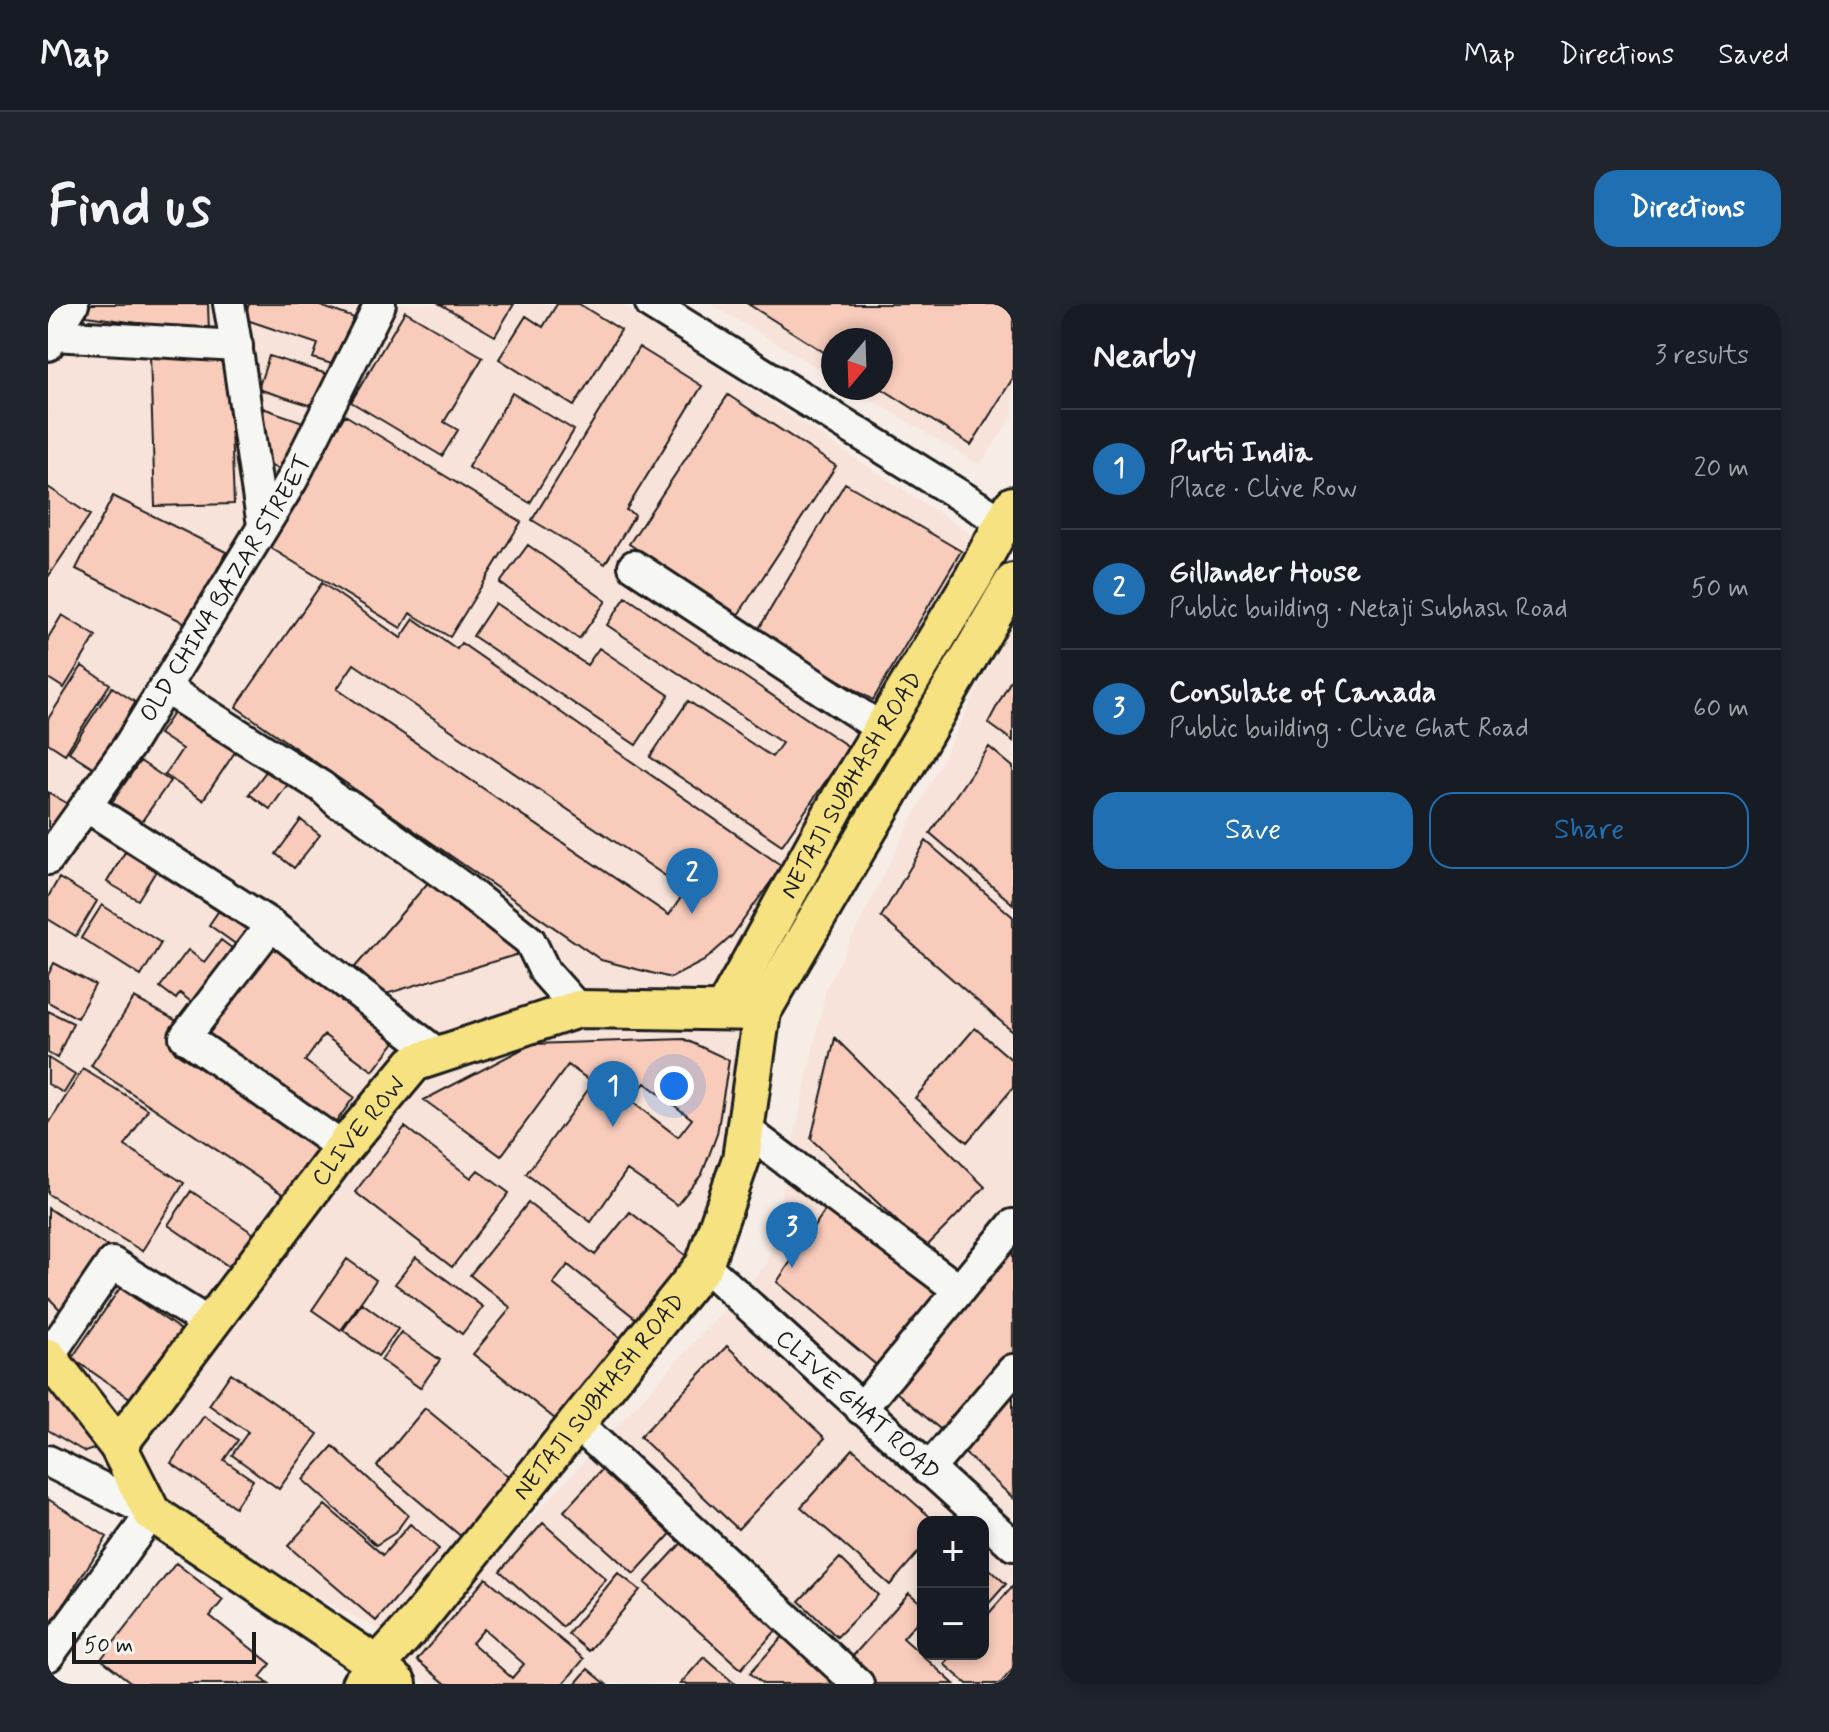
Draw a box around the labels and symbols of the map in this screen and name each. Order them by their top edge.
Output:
north arrow [821,328,893,400]
street label: OLD CHINA BAZAR STREET [133,450,319,728]
street label: NETAJI SUBHASH ROAD [774,666,930,904]
pin: 2 [666,848,718,914]
pin: 1 [587,1061,639,1127]
your location [654,1066,694,1106]
street label: CLIVE ROW [305,1071,413,1193]
pin: 3 [766,1202,818,1268]
street label: NETAJI SUBHASH ROAD [507,1287,692,1507]
street label: CLIVE GHAT ROAD [769,1323,946,1488]
scale bar [72,1628,256,1664]

